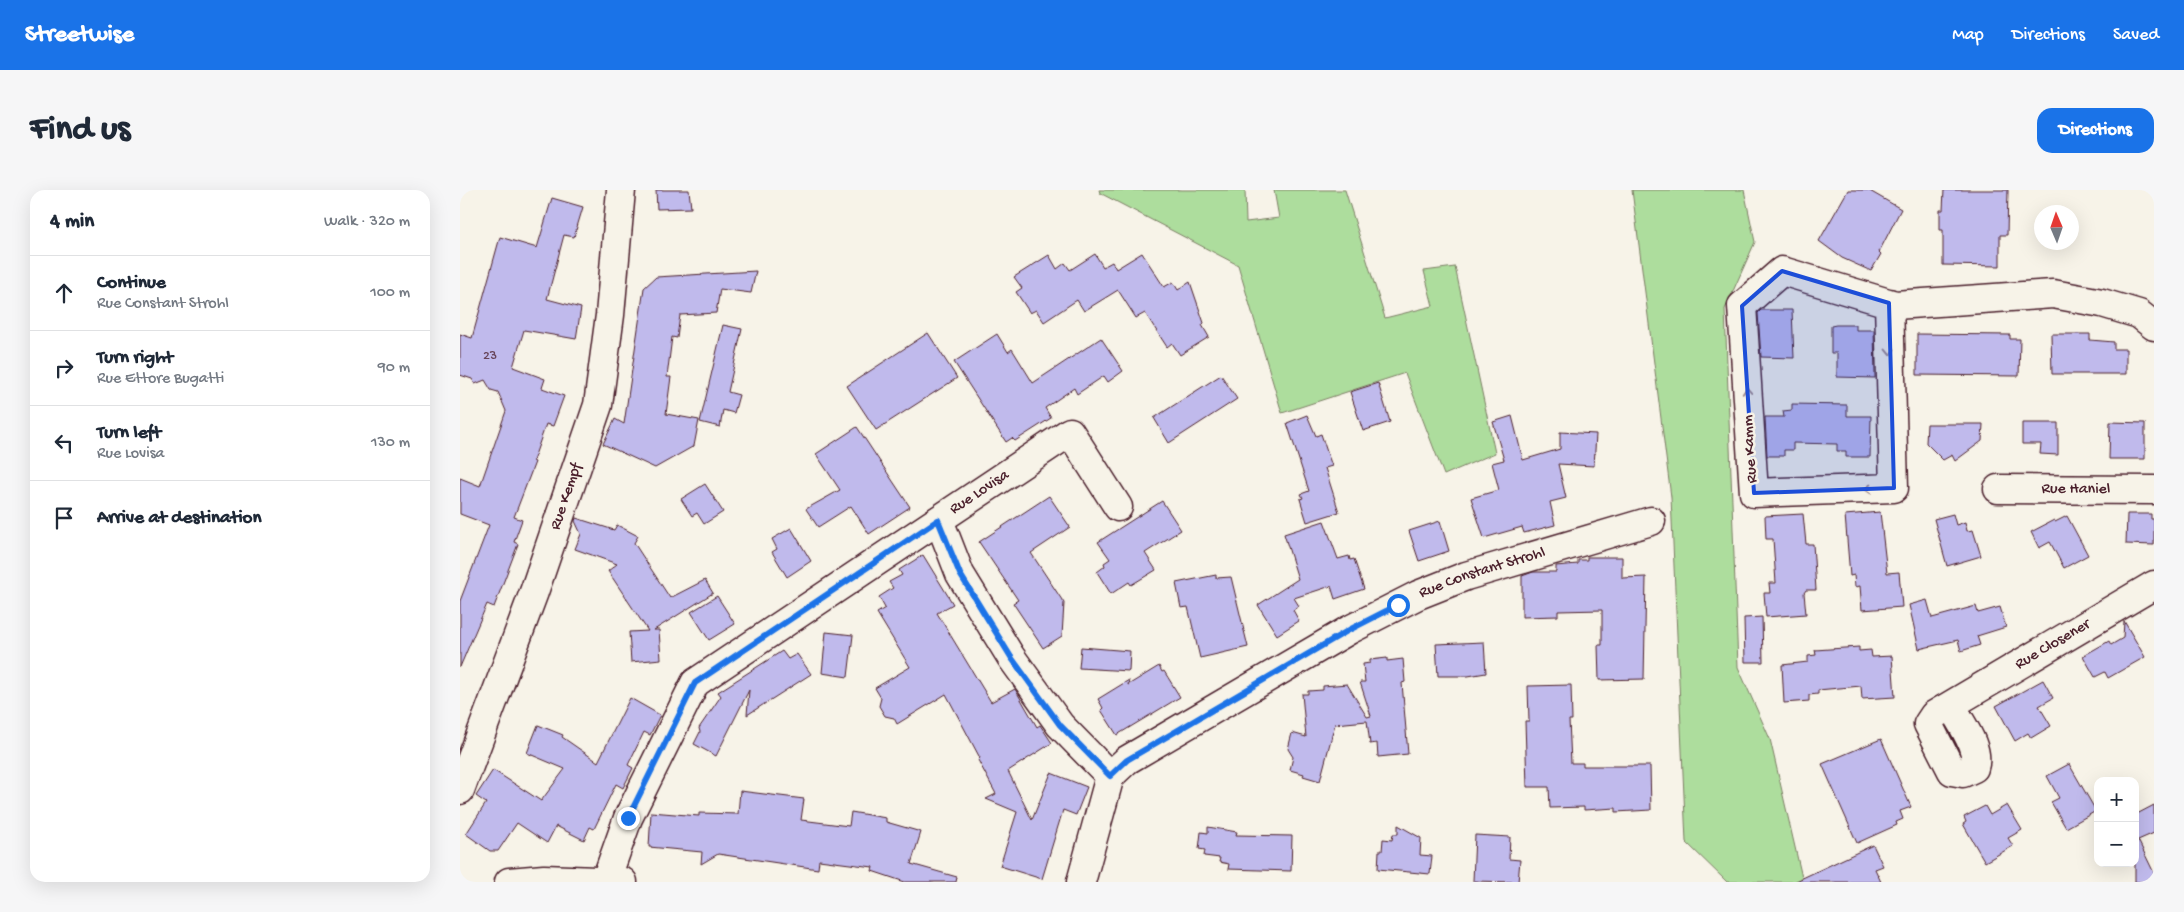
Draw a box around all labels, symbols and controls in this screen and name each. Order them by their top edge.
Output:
text: Streetwise [25,21,134,50]
text: Map [1952,25,1984,46]
text: Directions [2012,25,2085,46]
text: Saved [2113,25,2159,46]
button: Directions [2037,108,2154,153]
text: Find us [30,110,130,151]
north arrow [2034,205,2079,250]
text: 4 min [50,210,94,235]
text: Walk · 320 m [324,213,410,232]
text: Continue [97,272,166,295]
icon: ahead [50,279,78,307]
text: 100 m [370,284,410,303]
text: Rue Constant Strohl [97,295,229,314]
text: Turn right [97,347,173,370]
house number: 23 [483,348,497,365]
one-way arrow [1885,348,1896,356]
icon: right [50,354,78,382]
text: 90 m [378,359,410,378]
text: Rue Ettore Bugatti [97,370,224,389]
one-way arrow [1742,387,1753,395]
street label: Rue Kamm [1739,414,1763,484]
text: Turn left [97,422,161,445]
icon: left [50,429,78,457]
text: 130 m [371,434,410,453]
text: Rue Lovisa [97,445,164,464]
street label: Rue Kempf [546,460,587,533]
street label: Rue Lovisa [946,465,1014,519]
street label: Rue Haniel [2042,480,2110,499]
one-way arrow [1863,484,1871,494]
icon: arrive [50,504,78,532]
text: Arrive at destination [97,507,261,530]
street label: Rue Constant Strohl [1417,543,1548,603]
route start [1387,594,1410,617]
street label: Rue Closener [2012,614,2095,674]
map controls [2094,777,2139,867]
button: + [2094,777,2139,822]
route end [617,807,640,830]
button: − [2094,822,2139,867]

